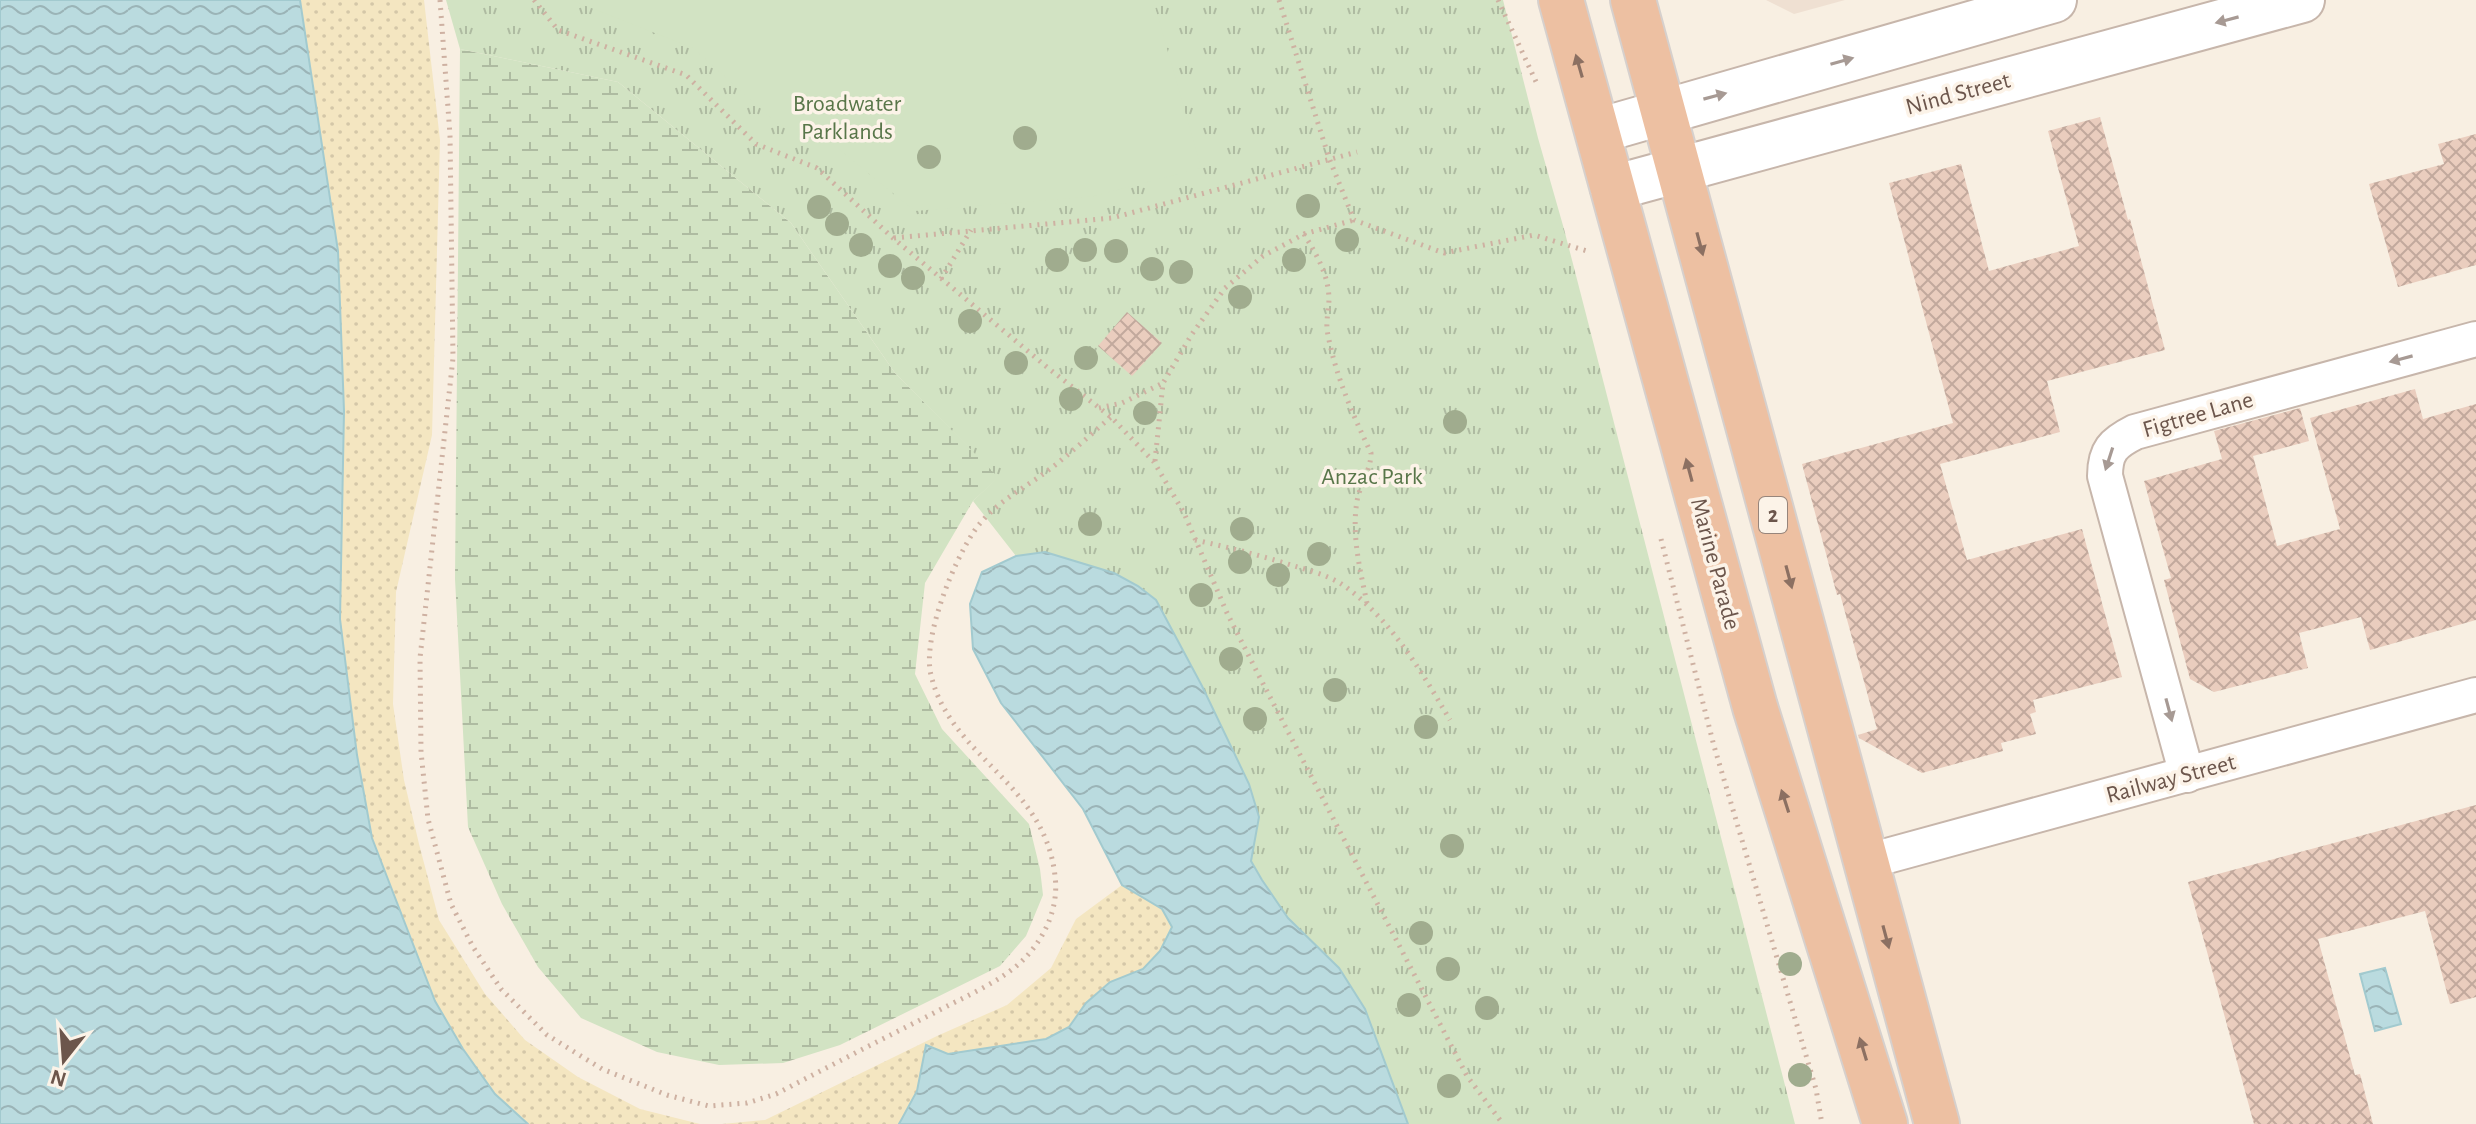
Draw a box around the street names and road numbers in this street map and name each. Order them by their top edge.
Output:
street label: Nind Street [1903,68,2013,120]
street label: Figtree Lane [2140,388,2256,442]
street label: Marine Parade [1686,496,1744,632]
road number: 2 [1759,497,1787,533]
street label: Railway Street [2104,750,2239,808]

